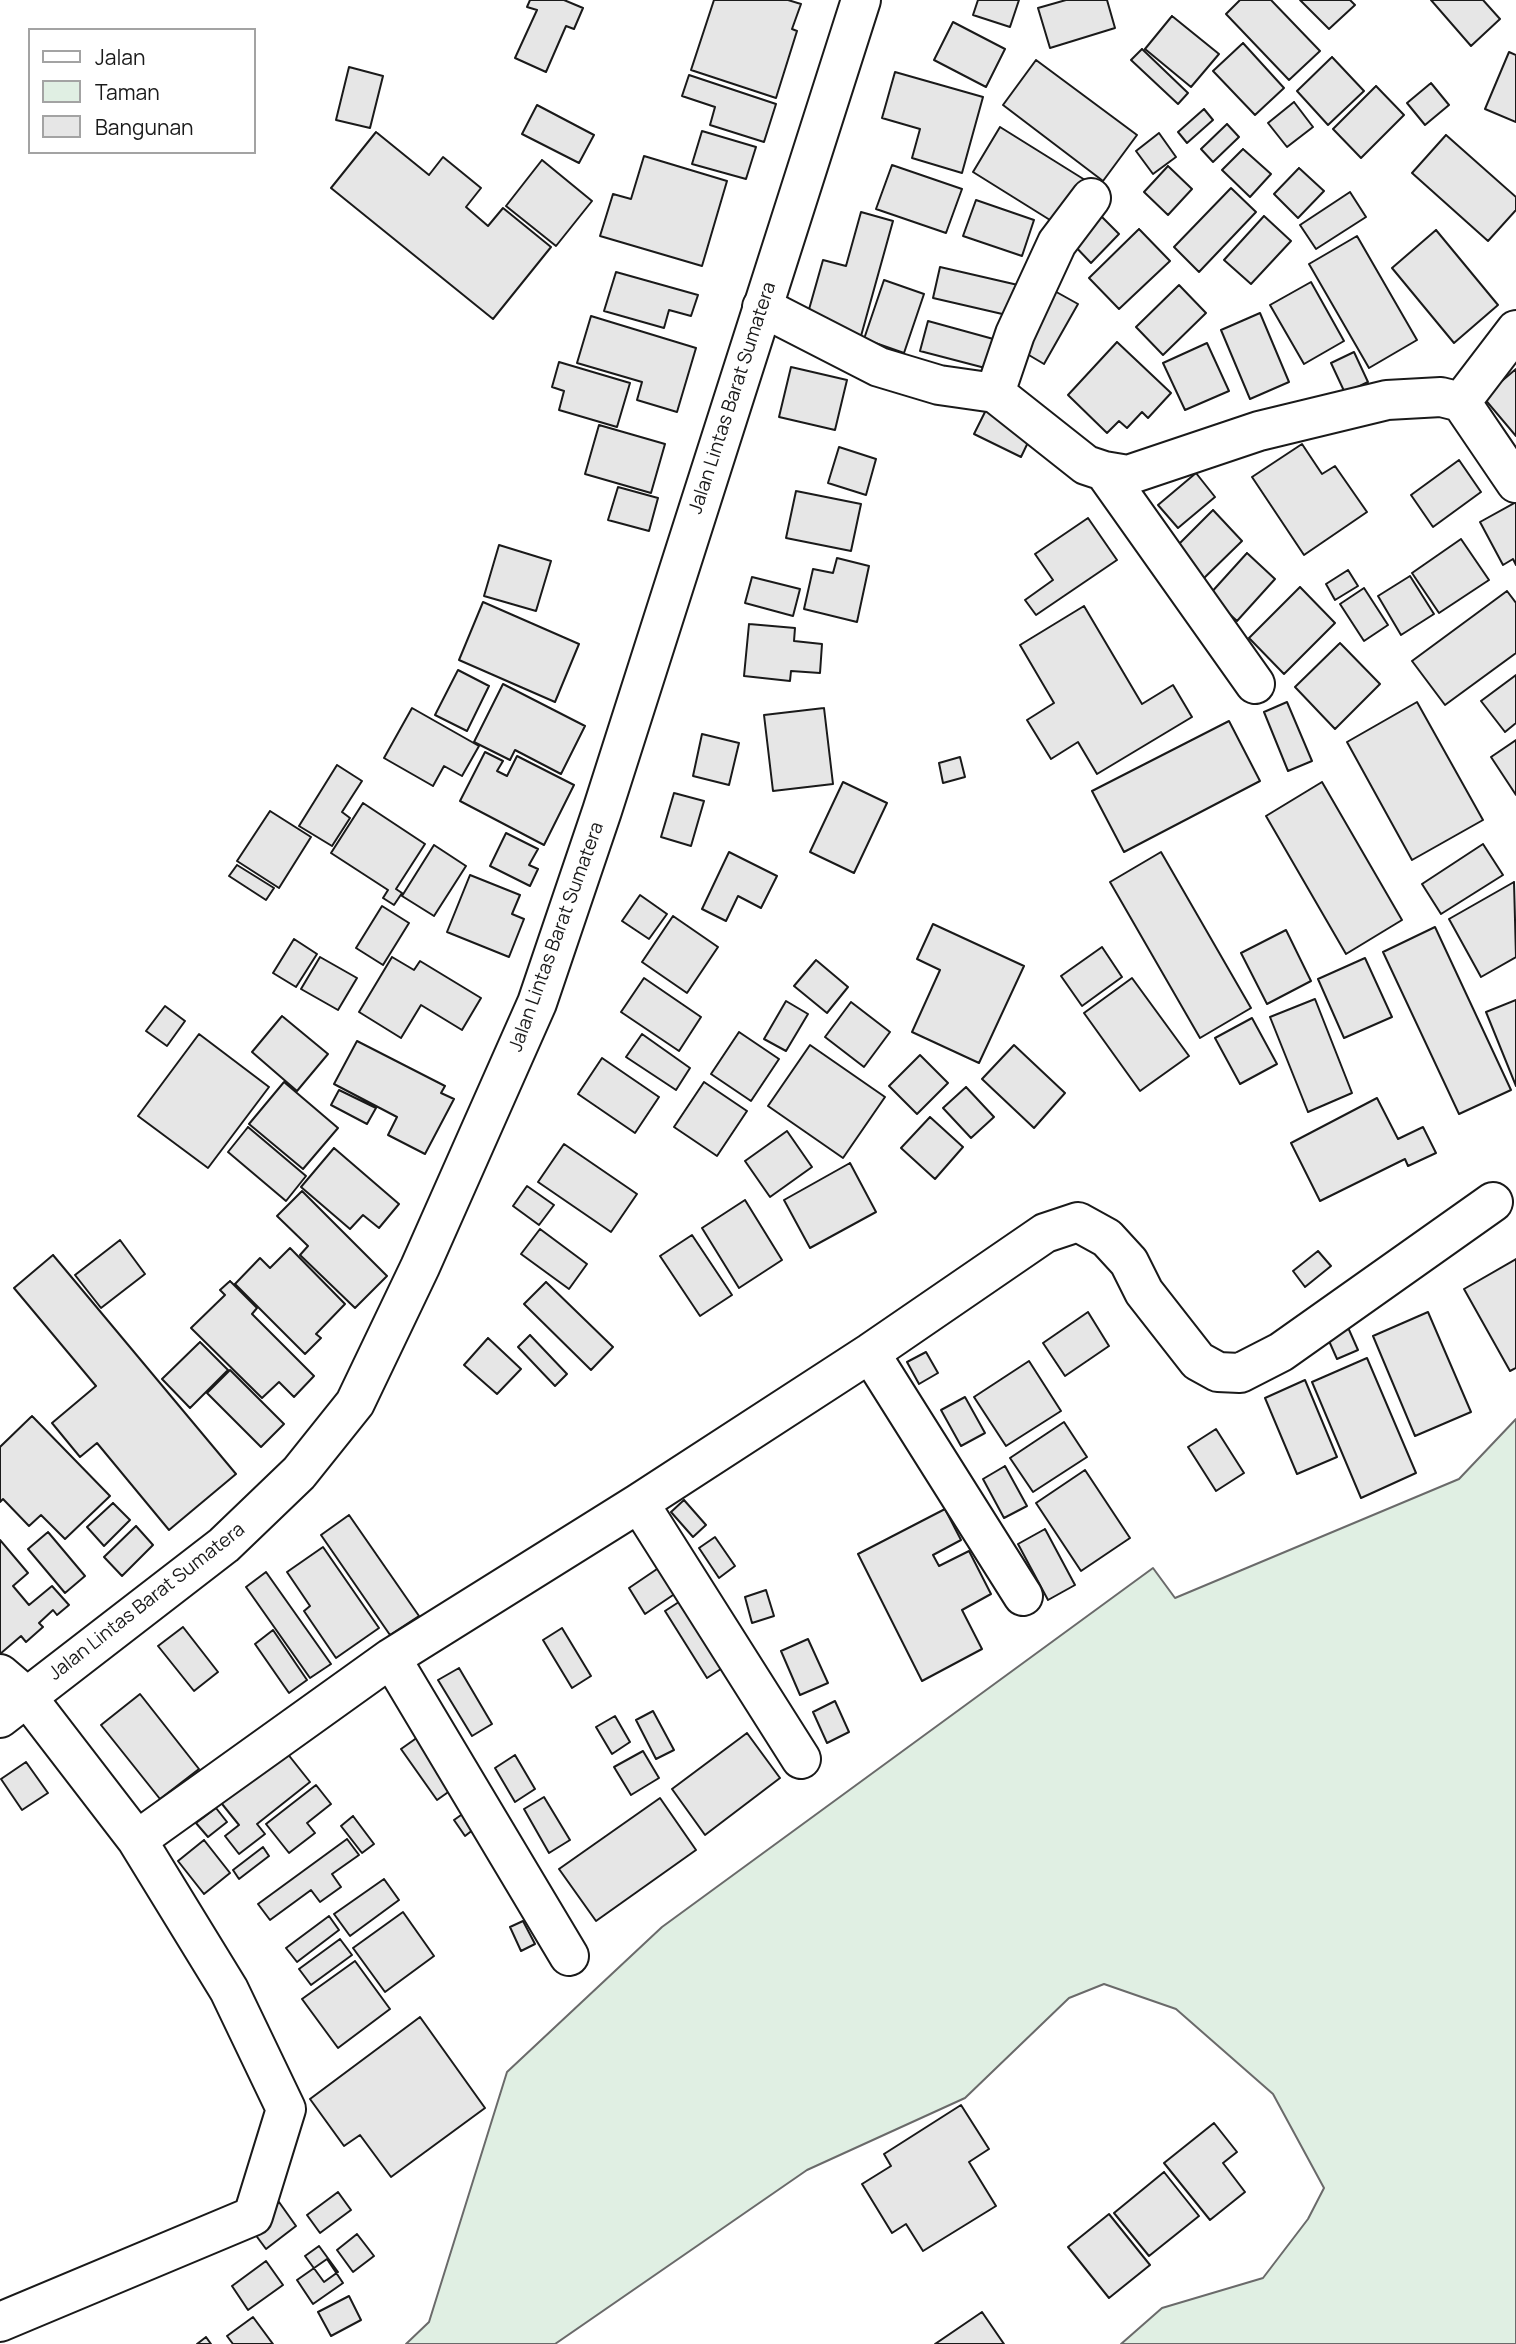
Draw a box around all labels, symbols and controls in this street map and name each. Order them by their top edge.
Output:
legend [28,28,256,154]
text: Jalan [95,43,145,71]
text: Taman [95,78,160,106]
text: Bangunan [95,113,194,141]
street label: Jalan Lintas Barat Sumatera [685,279,781,517]
street label: Jalan Lintas Barat Sumatera [505,819,609,1055]
street label: Jalan Lintas Barat Sumatera [44,1518,250,1686]

